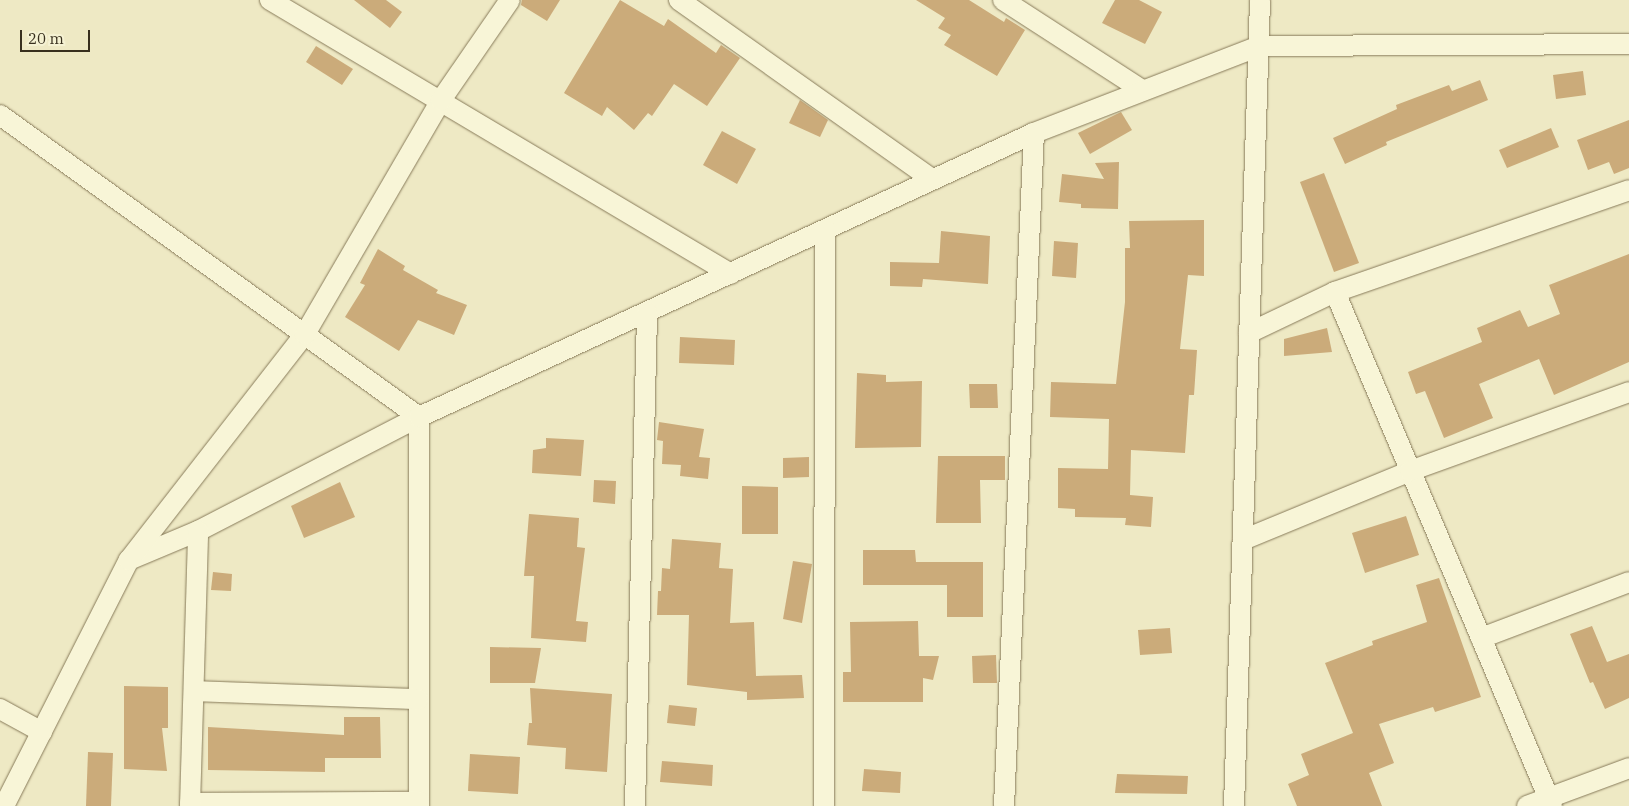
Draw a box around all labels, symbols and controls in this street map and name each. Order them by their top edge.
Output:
scale bar [22,20,92,52]
text: 20 m [28,29,64,48]

